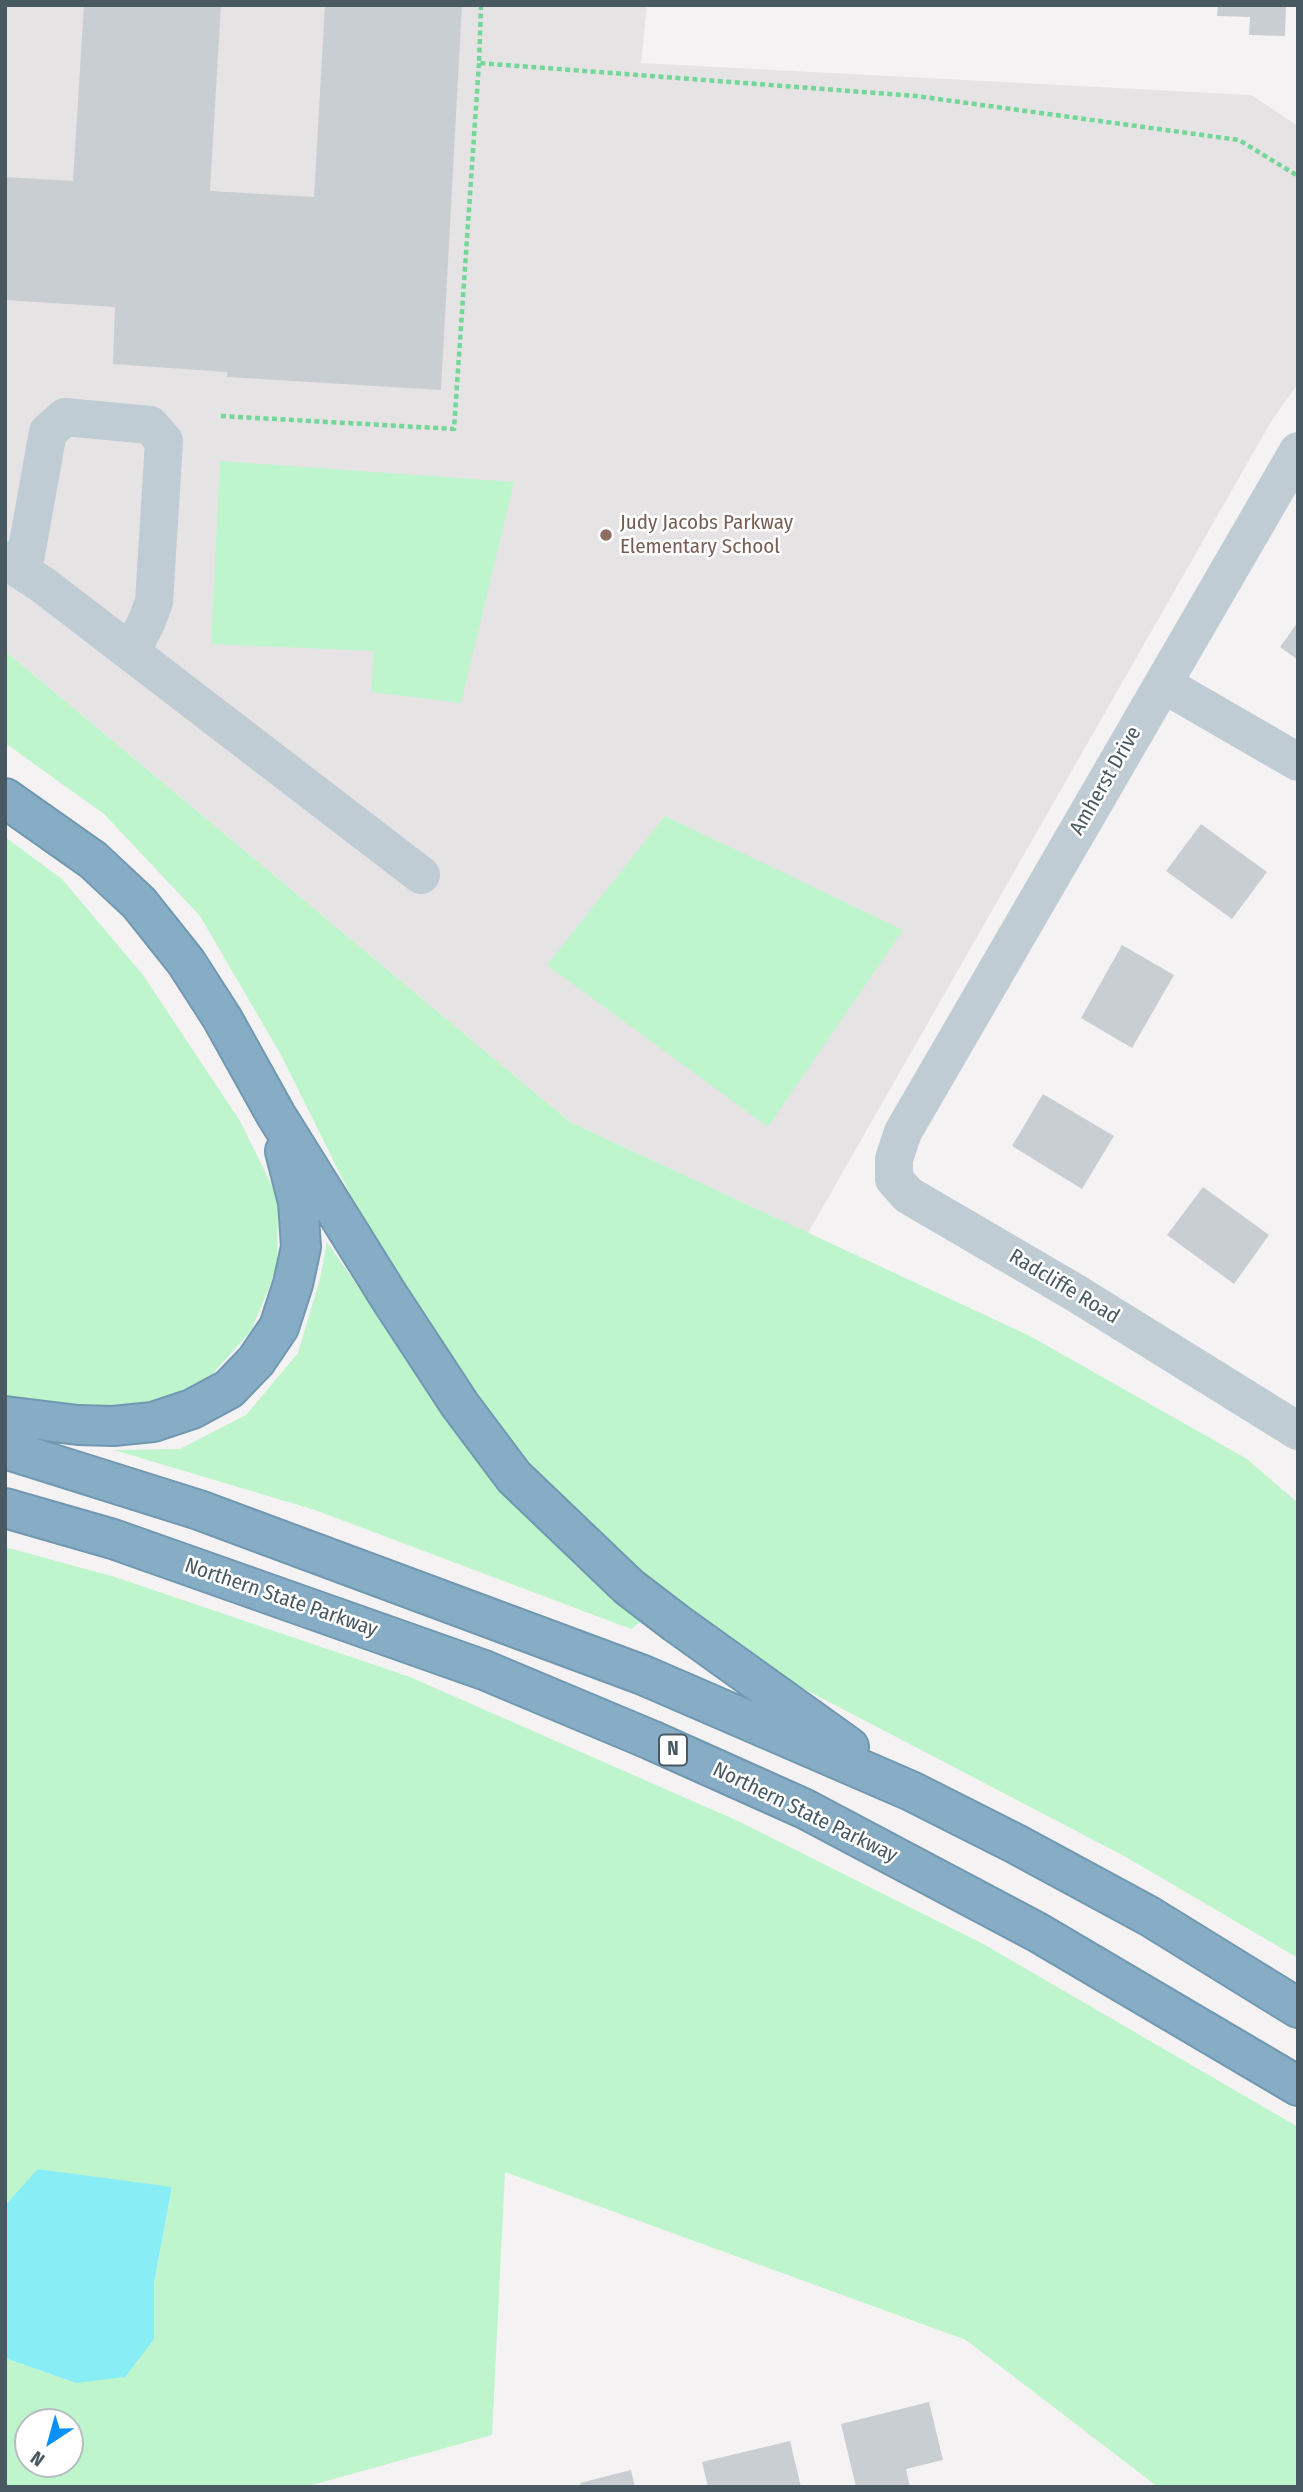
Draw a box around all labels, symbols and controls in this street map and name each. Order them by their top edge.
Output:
place label: Judy Jacobs Parkway Elementary School [620,510,793,560]
marker: Judy Jacobs Parkway Elementary School [598,527,614,543]
street label: Amherst Drive [1065,722,1147,840]
street label: Radcliffe Road [1004,1244,1124,1330]
street label: Northern State Parkway [181,1553,381,1643]
road number: N [659,1734,687,1766]
street label: Northern State Parkway [709,1757,901,1869]
north arrow [14,2408,84,2478]
text: N [26,2446,49,2471]

